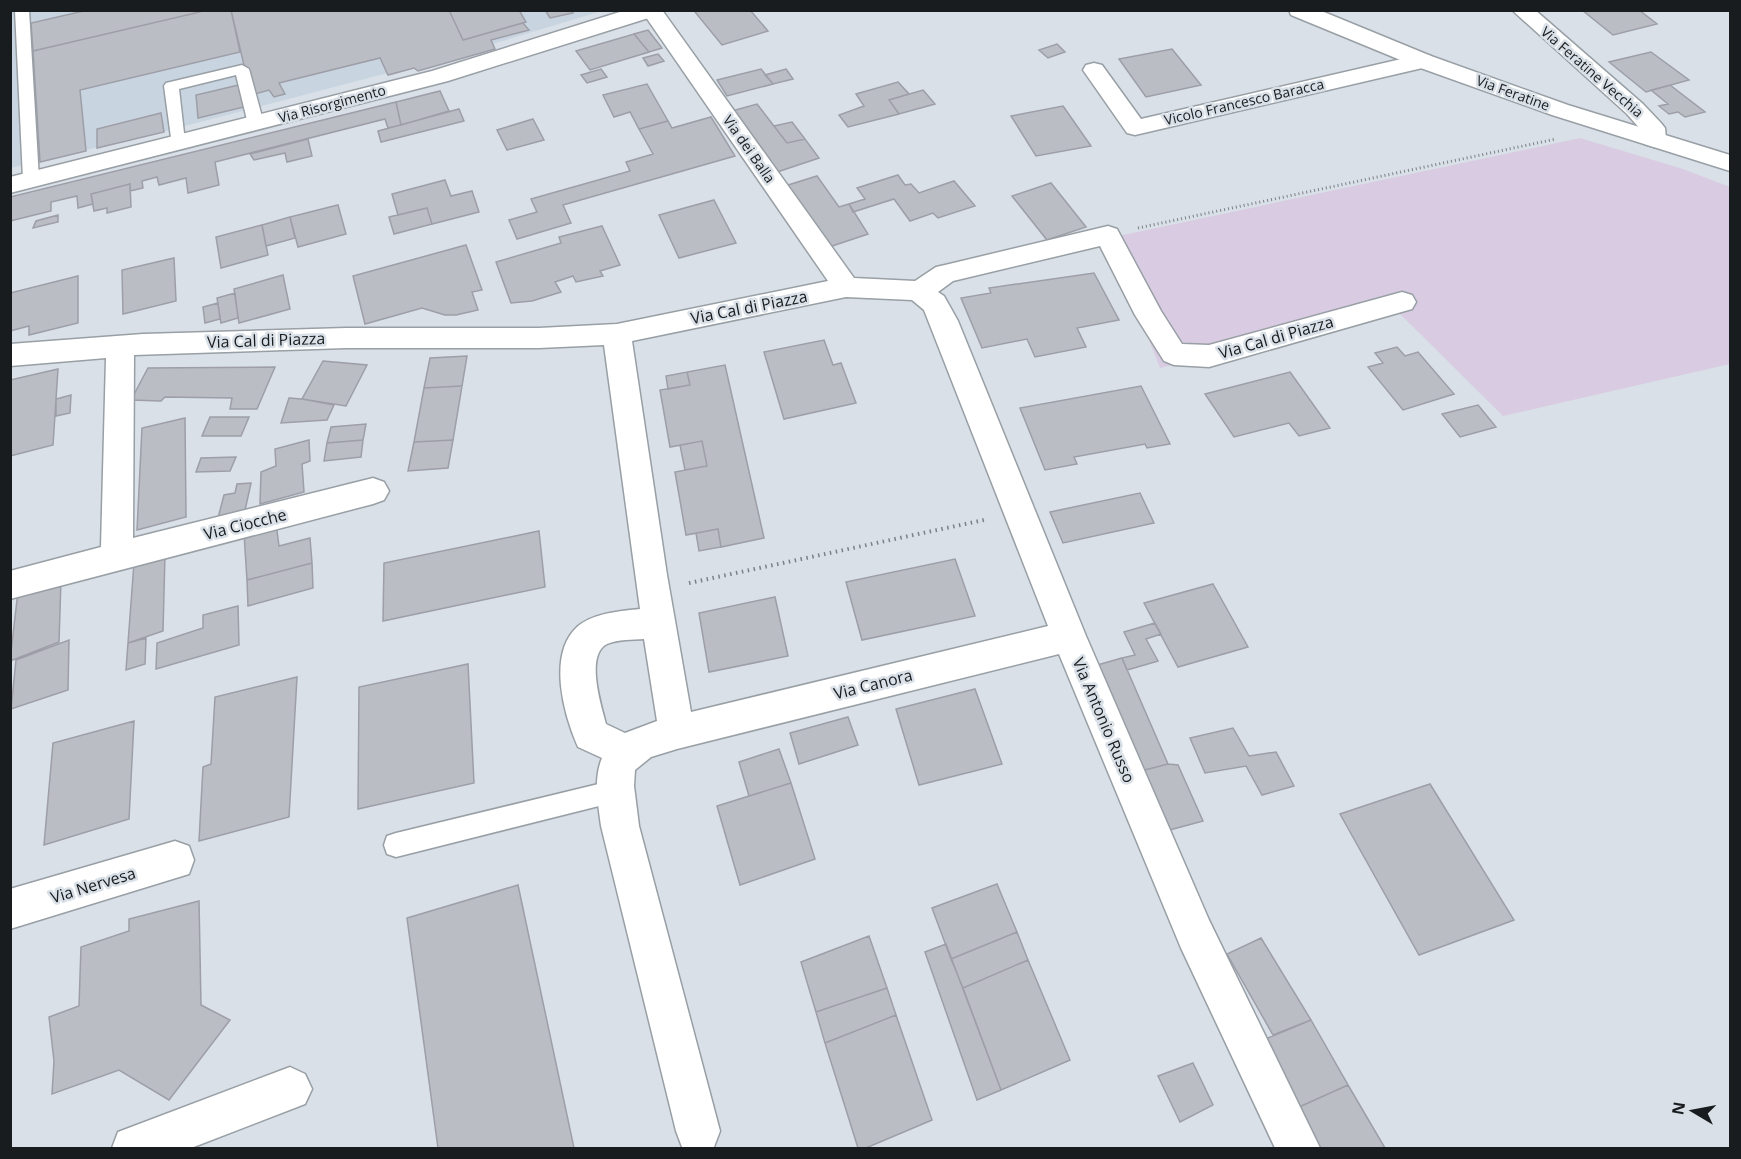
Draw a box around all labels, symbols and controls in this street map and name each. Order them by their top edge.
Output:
street label: Via Feratine Vecchia [1537,22,1648,121]
street label: Via Feratine [1474,70,1553,115]
street label: Vicolo Francesco Baracca [1162,74,1326,129]
street label: Via Risorgimento [276,80,388,127]
street label: Via dei Balla [719,111,780,186]
street label: Via Cal di Piazza [689,285,809,329]
street label: Via Cal di Piazza [1216,310,1336,364]
street label: Via Cal di Piazza [207,327,325,353]
street label: Via Ciocche [201,503,289,545]
street label: Via Antonio Russo [1068,654,1140,786]
street label: Via Canora [831,664,915,704]
street label: Via Nervesa [48,862,138,908]
north arrow [1663,1081,1723,1141]
text: N [1666,1100,1690,1117]

